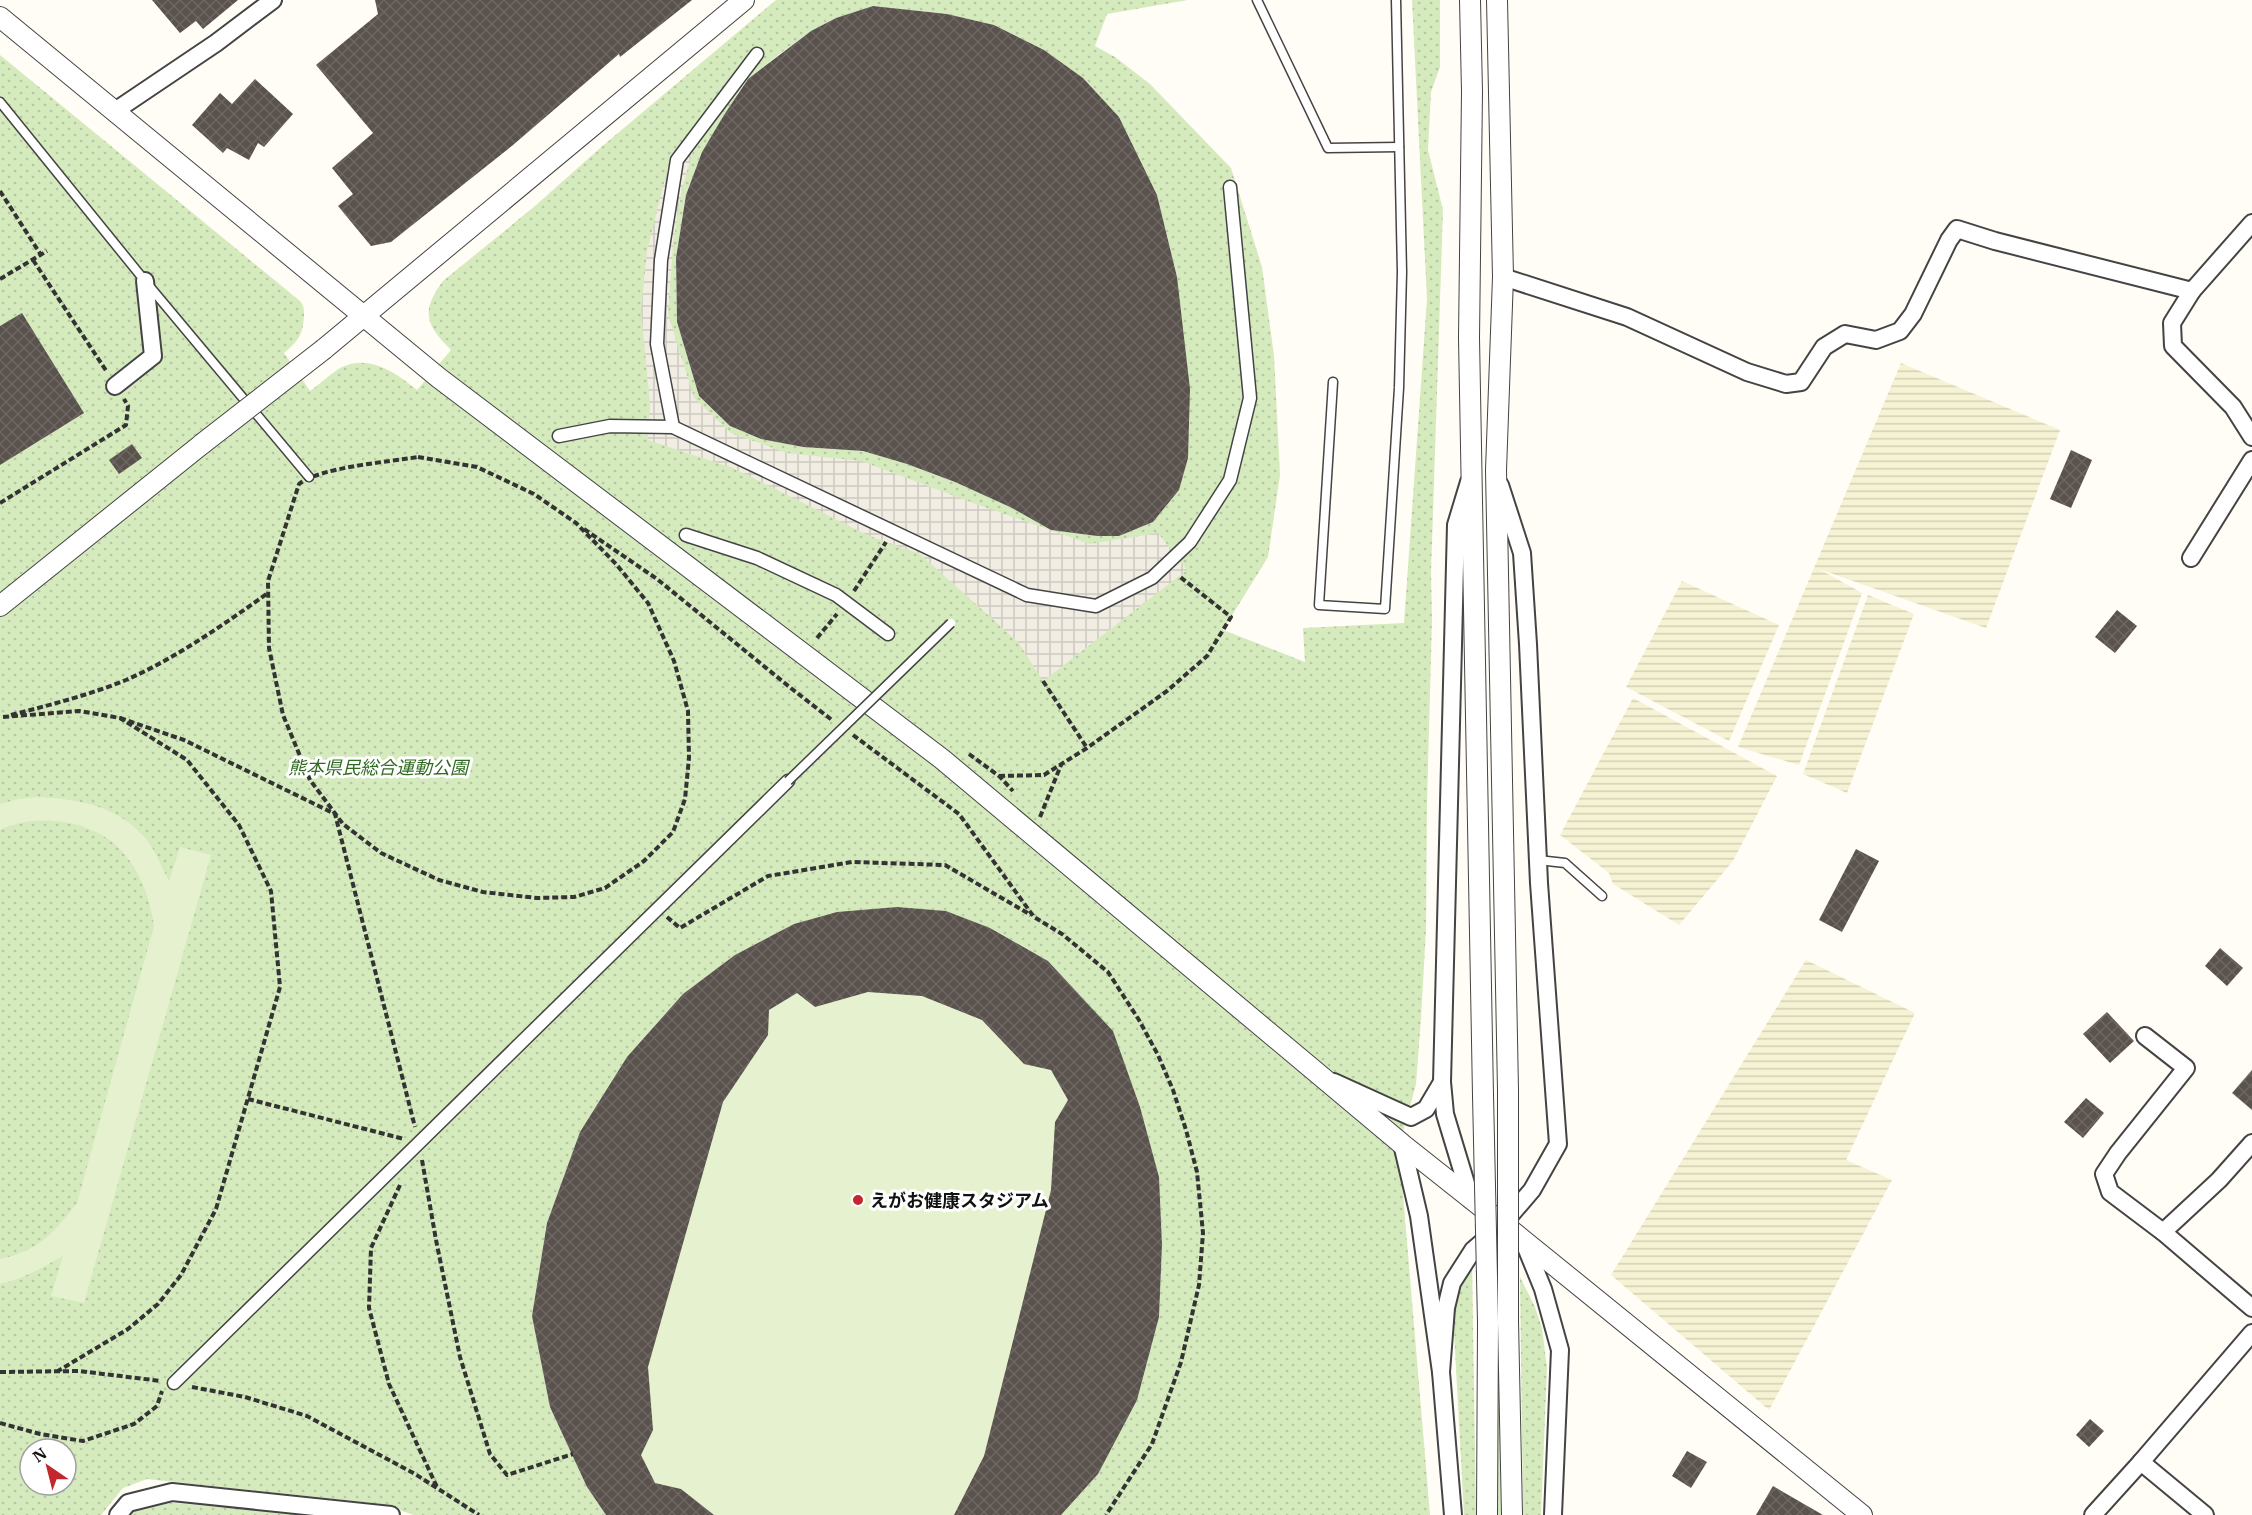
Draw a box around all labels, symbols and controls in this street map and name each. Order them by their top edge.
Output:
park label: 熊本県民総合運動公園 [288,756,471,779]
place label: えがお健康スタジアム [870,1189,1049,1212]
marker: えがお健康スタジアム [851,1193,865,1207]
north arrow [18,1437,78,1497]
text: N [28,1443,50,1467]

